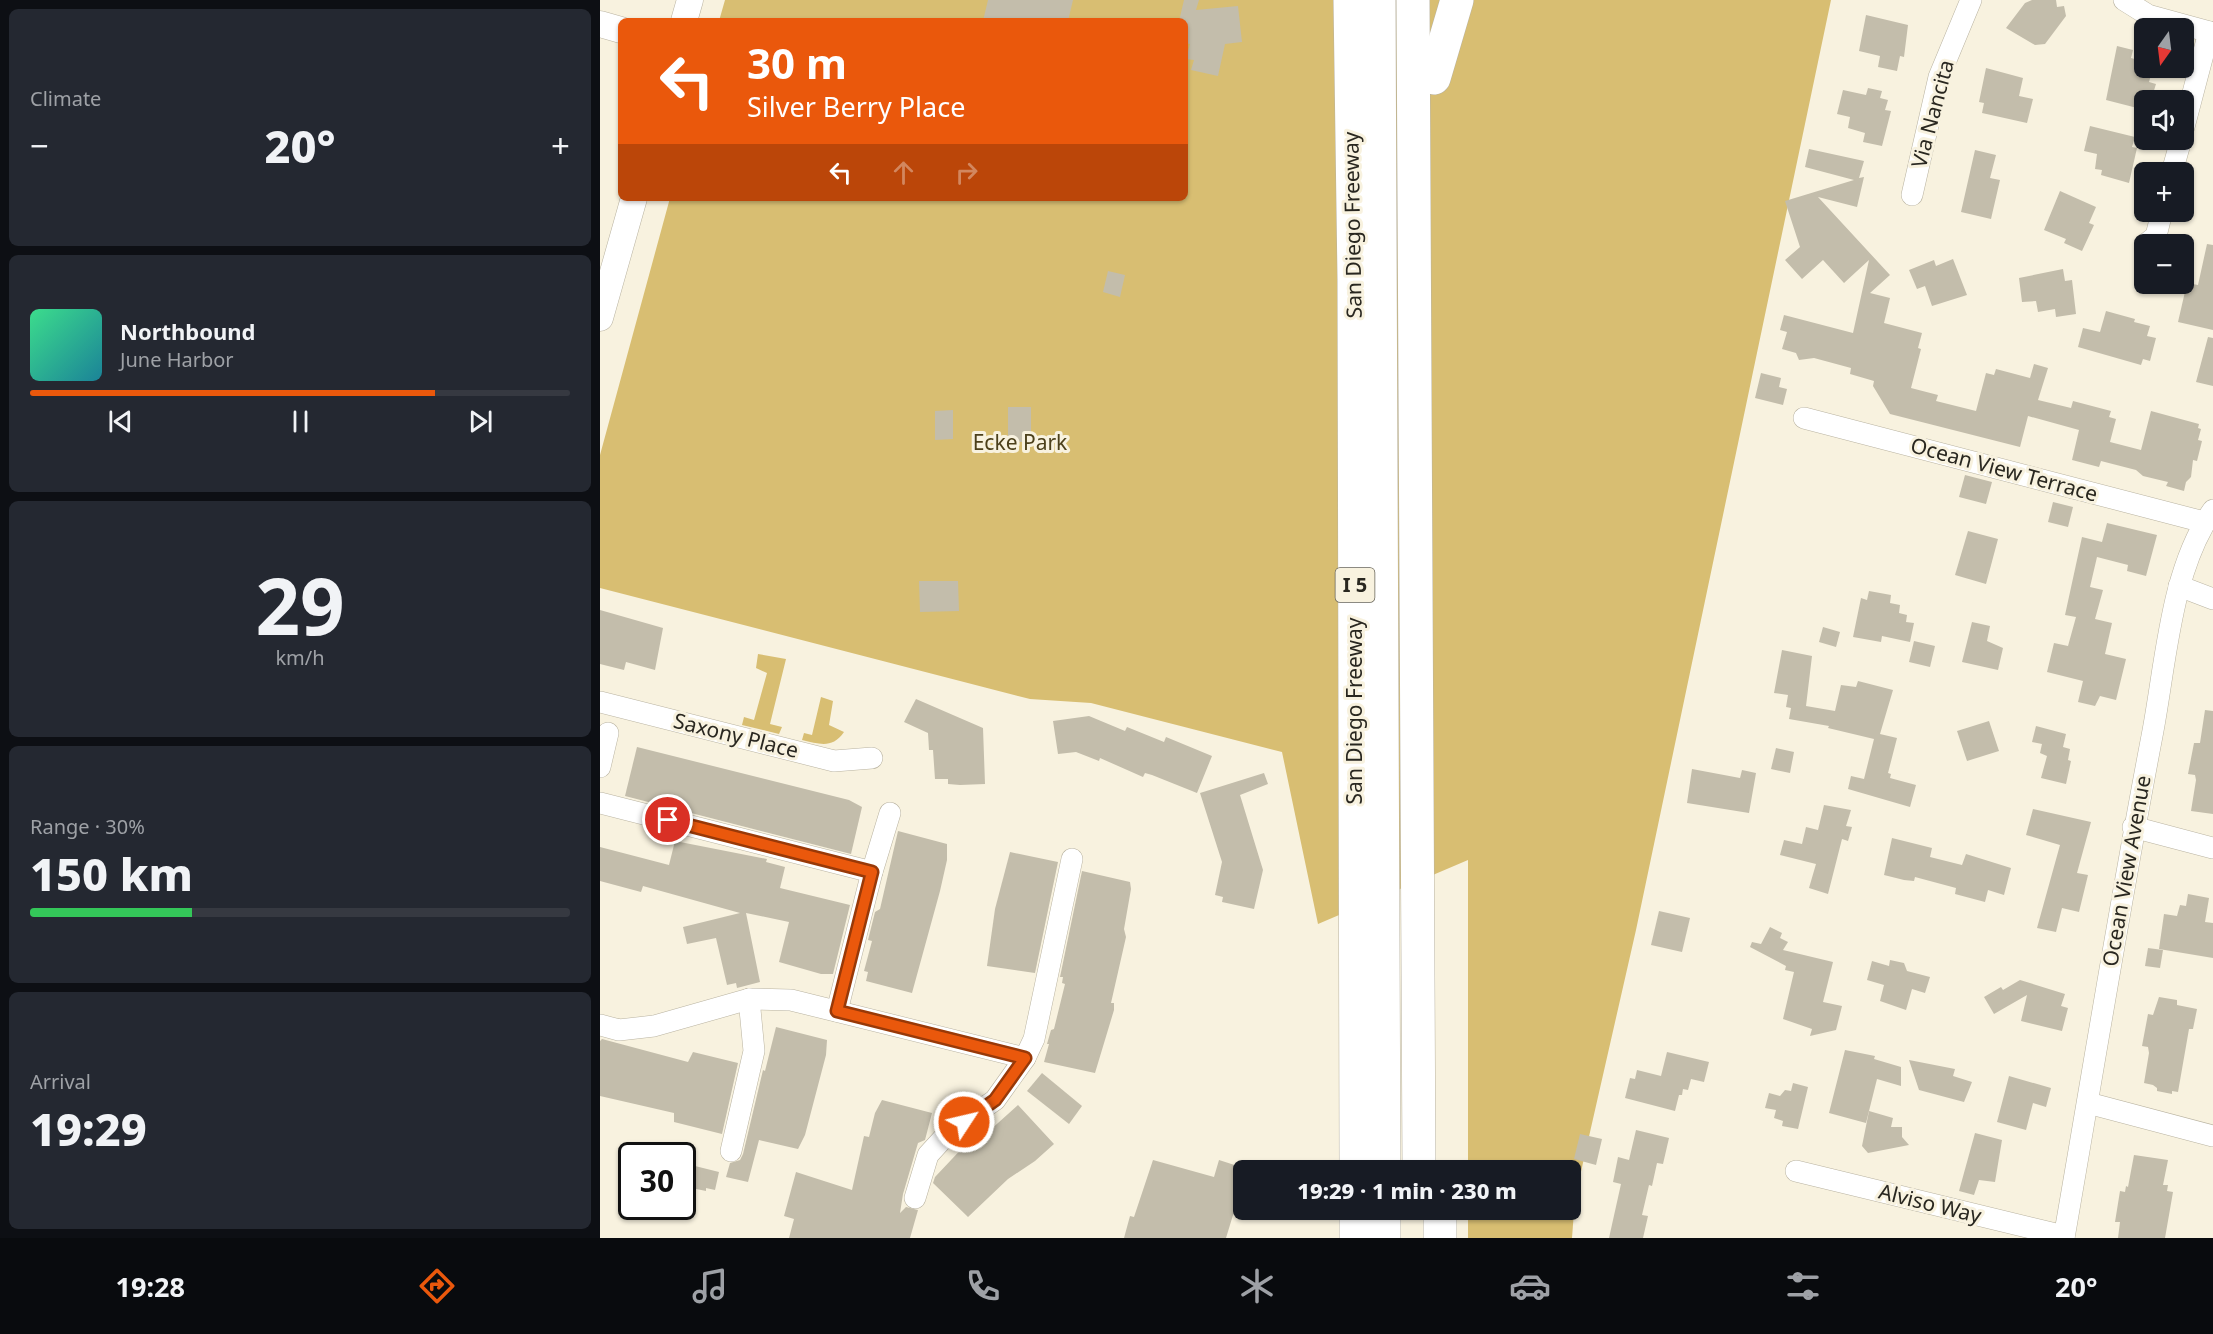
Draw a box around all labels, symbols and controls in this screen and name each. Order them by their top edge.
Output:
north arrow [2134,18,2194,78]
map controls [2134,18,2194,294]
text: 30 m [747,34,847,91]
icon: left [648,42,726,120]
street label: Via Nancita [1904,57,1960,171]
text: Climate [30,85,101,112]
text: Silver Berry Place [747,88,965,125]
button: sound [2134,90,2194,150]
text: 20° [264,115,336,176]
text: − [30,123,49,168]
text: + [551,123,570,168]
street label: San Diego Freeway [1336,131,1368,319]
icon: left [824,156,857,189]
icon: ahead [887,156,920,189]
icon: right [950,156,983,189]
button: + [2134,162,2194,222]
button: − [2134,234,2194,294]
text: Northbound [120,316,255,346]
text: June Harbor [120,346,234,373]
icon: previous [104,405,137,438]
icon: pause [284,405,317,438]
icon: next [464,405,497,438]
park label: Ecke Park [973,428,1068,456]
street label: Ocean View Terrace [1908,431,2101,507]
text: 29 [255,552,345,658]
road number: I 5 [1336,568,1374,602]
street label: San Diego Freeway [1340,617,1368,804]
text: km/h [275,644,325,671]
street label: Saxony Place [671,706,802,764]
street label: Ocean View Avenue [2095,773,2157,969]
pin [642,794,693,845]
icon: arrive [651,803,684,836]
text: Range · 30% [30,813,145,840]
text: 150 km [30,843,193,904]
text: Arrival [30,1068,91,1095]
position arrow [932,1090,996,1154]
text: 19:29 [30,1098,147,1159]
speed limit sign: 30 [618,1142,696,1220]
text: 19:29 · 1 min · 230 m [1297,1175,1517,1205]
street label: Alviso Way [1876,1177,1985,1229]
icon: directions [416,1265,458,1307]
icon: music [689,1265,731,1307]
icon: phone [962,1265,1004,1307]
icon: climate [1236,1265,1278,1307]
icon: car [1509,1265,1551,1307]
icon: filters [1782,1265,1824,1307]
text: 19:28 [116,1268,185,1305]
text: 20° [2055,1268,2097,1305]

